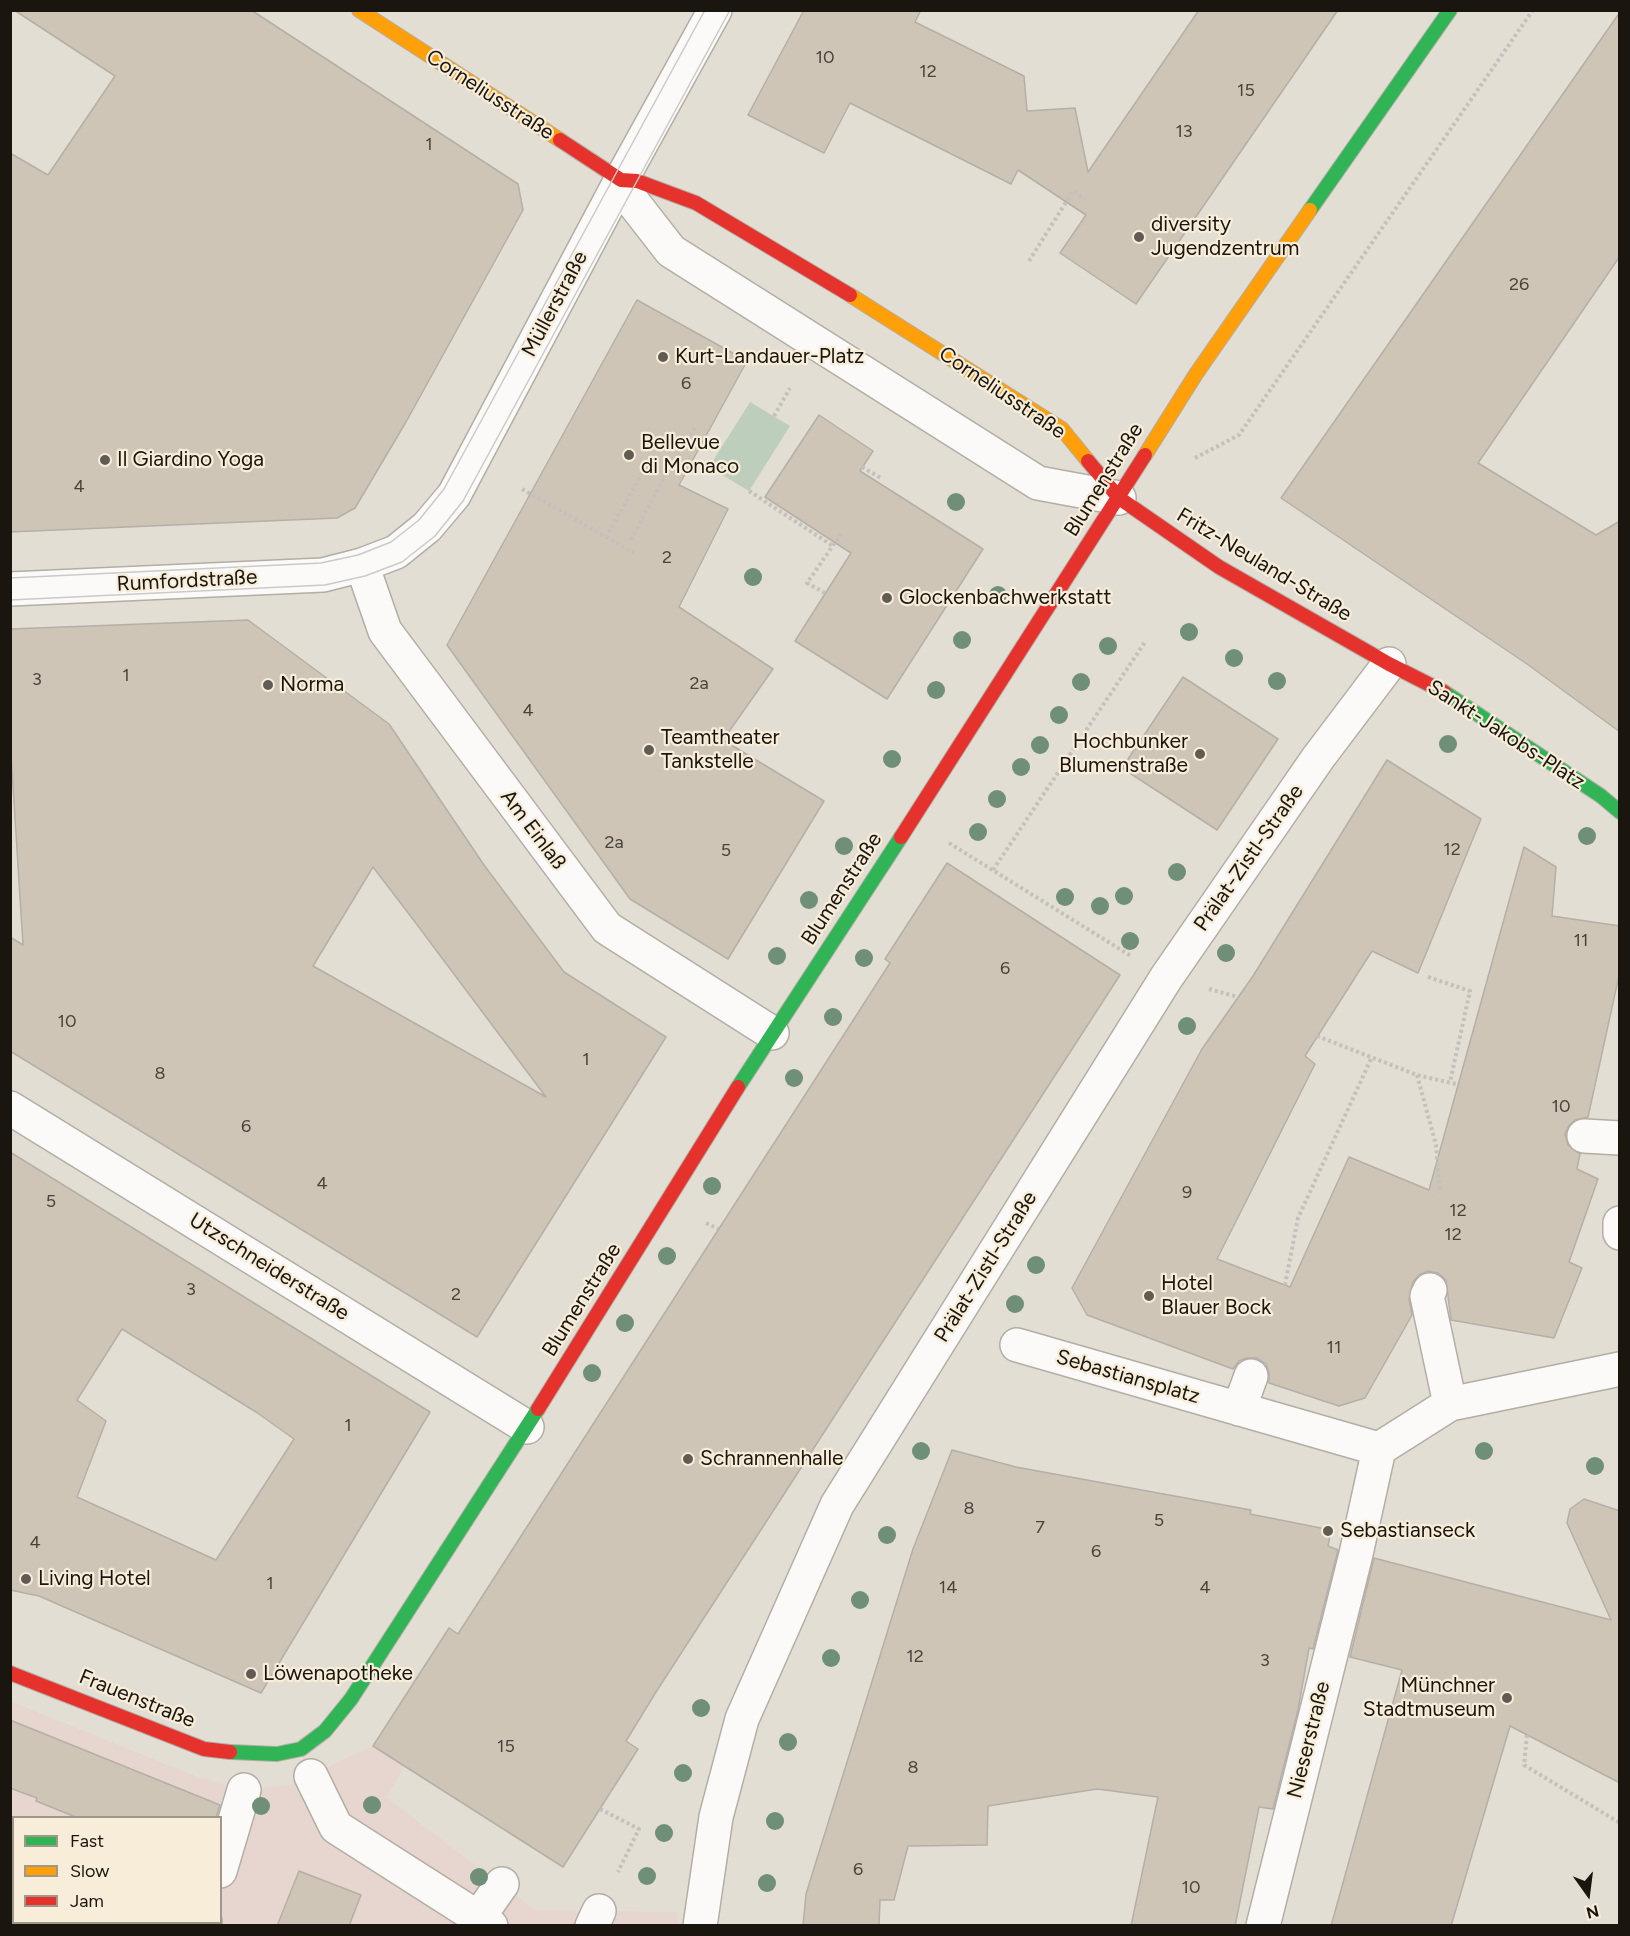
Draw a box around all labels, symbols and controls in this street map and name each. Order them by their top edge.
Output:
street label: Corneliusstraße [421,44,559,146]
house number: 10 [816,47,834,69]
house number: 12 [919,61,937,83]
house number: 15 [1237,80,1255,102]
house number: 13 [1175,121,1193,143]
house number: 1 [425,134,433,156]
place label: diversity Jugendzentrum [1151,212,1299,262]
marker: diversity Jugendzentrum [1132,230,1146,244]
street label: Müllerstraße [517,247,593,361]
house number: 26 [1509,274,1529,296]
street label: Corneliusstraße [934,341,1070,445]
place label: Kurt-Landauer-Platz [675,344,864,370]
marker: Kurt-Landauer-Platz [656,350,670,364]
house number: 6 [681,373,691,395]
street label: Blumenstraße [1059,419,1149,541]
place label: Bellevue di Monaco [641,430,739,480]
place label: Il Giardino Yoga [117,447,264,473]
marker: Bellevue di Monaco [622,448,636,462]
marker: Il Giardino Yoga [98,453,112,467]
house number: 4 [73,476,85,498]
street label: Fritz-Neuland-Straße [1172,503,1356,627]
house number: 2 [662,547,672,569]
street label: Rumfordstraße [116,565,258,597]
place label: Glockenbachwerkstatt [899,585,1111,611]
marker: Glockenbachwerkstatt [880,591,894,605]
house number: 1 [122,665,130,687]
house number: 3 [32,669,42,691]
place label: Norma [280,672,344,698]
house number: 2a [689,673,709,695]
street label: Sankt-Jakobs-Platz [1423,675,1589,795]
marker: Norma [261,678,275,692]
house number: 4 [522,700,534,722]
place label: Teamtheater Tankstelle [661,725,780,775]
place label: Hochbunker Blumenstraße [1059,729,1188,779]
marker: Teamtheater Tankstelle [642,743,656,757]
marker: Hochbunker Blumenstraße [1193,747,1207,761]
street label: Prälat-Zistl-Straße [1189,780,1309,936]
street label: Am Einlaß [495,785,571,875]
street label: Blumenstraße [796,828,888,950]
house number: 2a [604,832,624,854]
house number: 12 [1443,839,1461,861]
house number: 5 [721,840,731,862]
house number: 11 [1574,930,1588,952]
house number: 6 [1000,958,1010,980]
house number: 10 [58,1011,76,1033]
house number: 1 [582,1049,590,1071]
house number: 8 [154,1063,166,1085]
house number: 10 [1552,1096,1570,1118]
house number: 6 [241,1116,251,1138]
house number: 4 [316,1173,328,1195]
house number: 9 [1182,1182,1192,1204]
street label: Prälat-Zistl-Straße [929,1187,1043,1347]
house number: 5 [46,1191,56,1213]
house number: 12 [1449,1200,1467,1222]
street label: Utzschneiderstraße [184,1208,354,1326]
house number: 12 [1444,1224,1462,1246]
street label: Blumenstraße [537,1239,627,1361]
place label: Hotel Blauer Bock [1161,1271,1271,1321]
house number: 3 [186,1279,196,1301]
house number: 2 [451,1284,461,1306]
marker: Hotel Blauer Bock [1142,1289,1156,1303]
house number: 11 [1327,1337,1341,1359]
street label: Sebastiansplatz [1053,1344,1203,1410]
house number: 1 [344,1415,352,1437]
place label: Schrannenhalle [700,1446,844,1472]
marker: Schrannenhalle [681,1452,695,1466]
house number: 8 [963,1498,975,1520]
house number: 5 [1154,1510,1164,1532]
house number: 7 [1035,1517,1045,1539]
place label: Sebastianseck [1340,1518,1475,1544]
marker: Sebastianseck [1321,1524,1335,1538]
house number: 4 [29,1532,41,1554]
house number: 6 [1091,1541,1101,1563]
place label: Living Hotel [38,1566,151,1592]
marker: Living Hotel [19,1572,33,1586]
house number: 1 [266,1573,274,1595]
house number: 14 [939,1577,957,1599]
house number: 4 [1199,1577,1211,1599]
house number: 12 [906,1646,924,1668]
house number: 3 [1260,1650,1270,1672]
place label: Löwenapotheke [263,1661,413,1687]
street label: Frauenstraße [75,1664,199,1734]
marker: Löwenapotheke [244,1667,258,1681]
place label: Münchner Stadtmuseum [1363,1673,1495,1723]
street label: Nieserstraße [1282,1679,1336,1801]
marker: Münchner Stadtmuseum [1500,1691,1514,1705]
house number: 15 [497,1736,515,1758]
house number: 8 [907,1757,919,1779]
legend [12,1816,222,1924]
text: Fast [70,1830,104,1852]
house number: 6 [853,1859,863,1881]
text: Slow [70,1860,109,1882]
north arrow [1558,1864,1618,1924]
house number: 10 [1182,1877,1200,1899]
text: Jam [70,1890,104,1912]
text: N [1584,1901,1601,1923]

